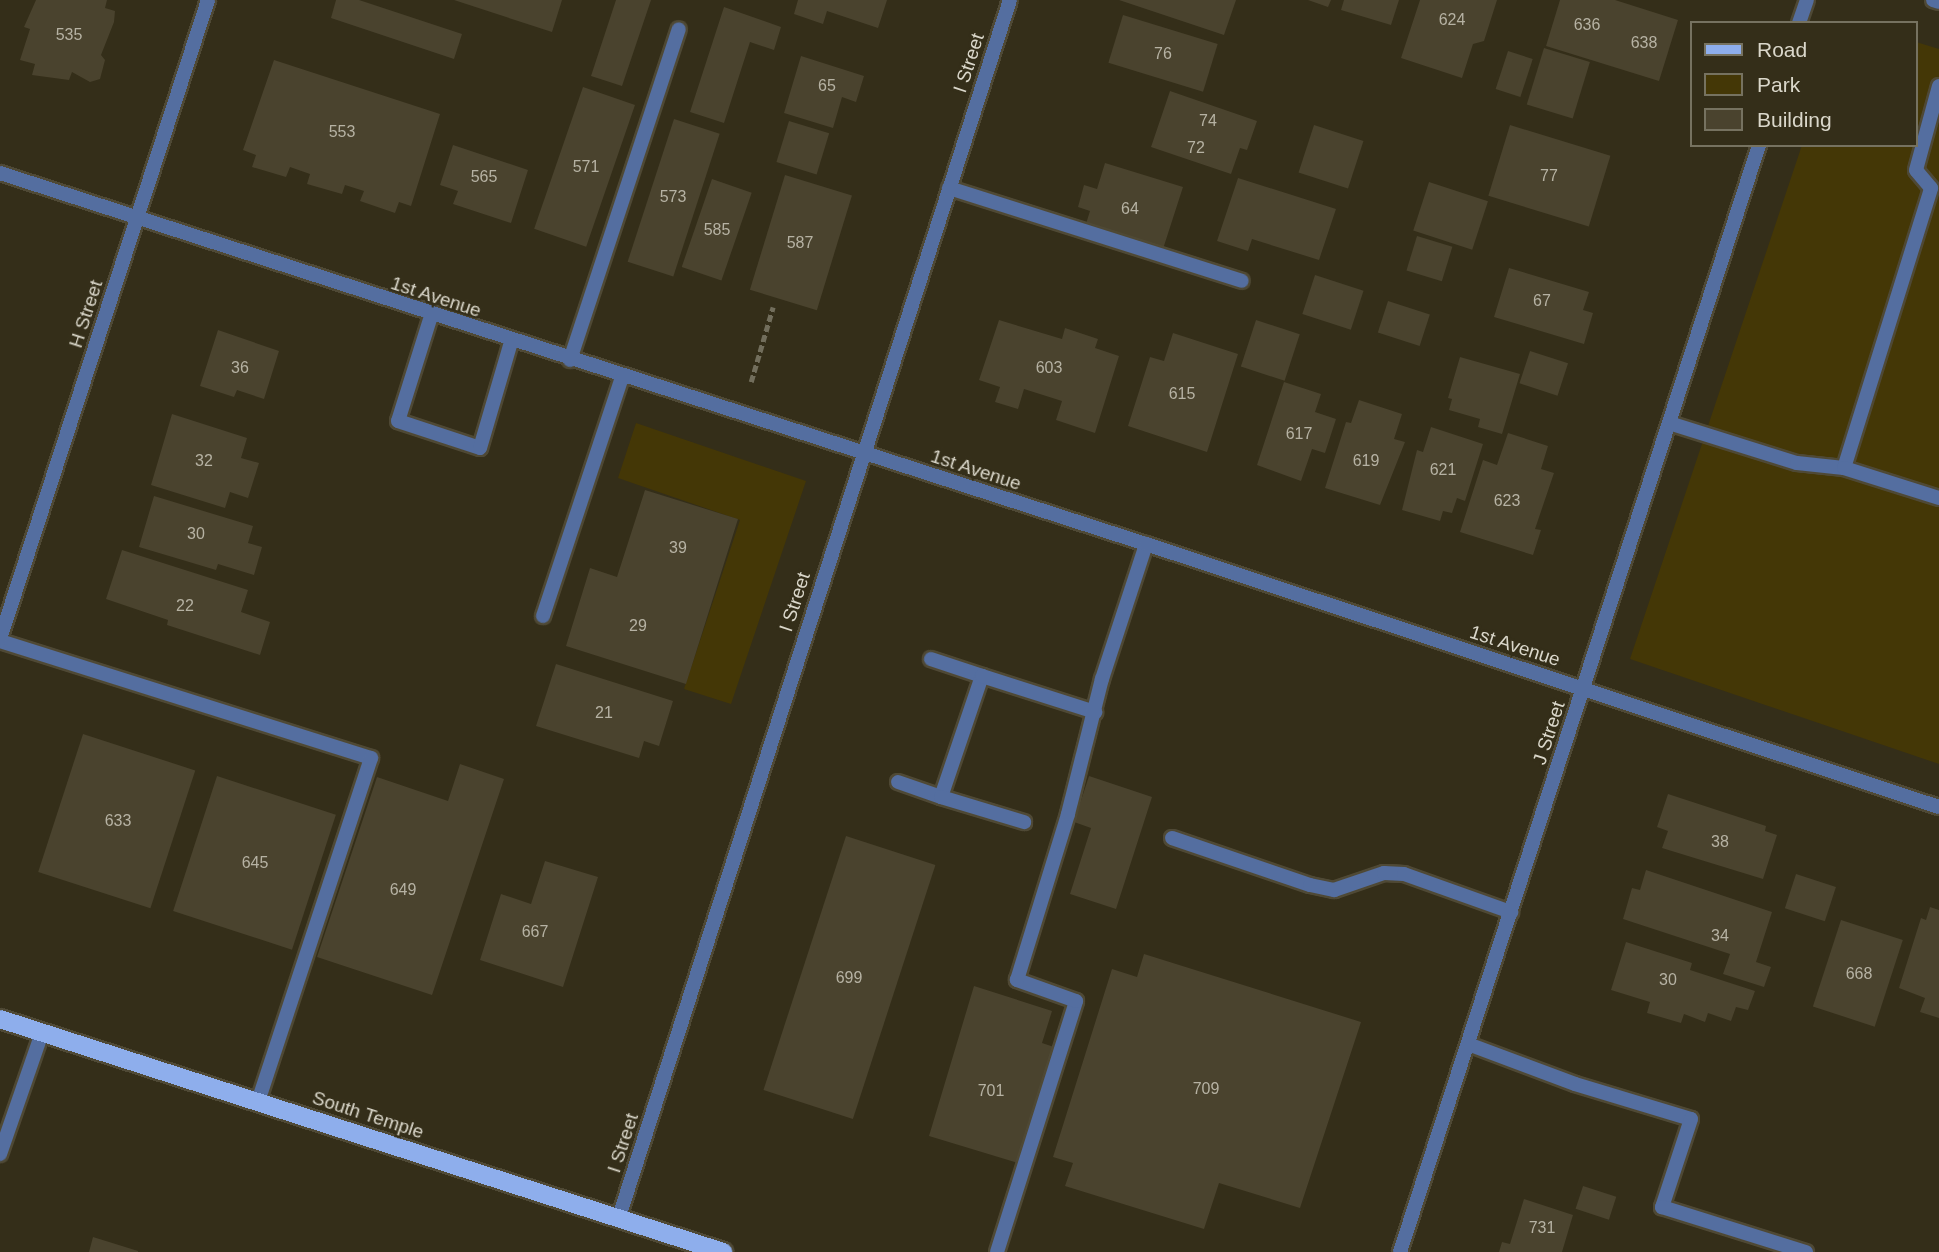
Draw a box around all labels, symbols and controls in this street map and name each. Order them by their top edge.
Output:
house number: 624 [1439,10,1465,30]
house number: 636 [1574,15,1600,35]
legend [1690,21,1918,147]
house number: 535 [56,25,82,45]
street label: I Street [949,30,989,96]
house number: 638 [1631,33,1657,53]
text: Road [1757,38,1807,61]
house number: 76 [1154,44,1172,64]
text: Park [1757,73,1800,96]
house number: 65 [818,76,836,96]
text: Building [1757,108,1832,131]
house number: 74 [1199,111,1217,131]
house number: 553 [329,122,355,142]
house number: 72 [1187,138,1205,158]
house number: 571 [573,157,599,177]
house number: 77 [1540,166,1558,186]
house number: 565 [471,167,497,187]
house number: 573 [660,187,686,207]
house number: 64 [1121,199,1139,219]
house number: 585 [704,220,730,240]
house number: 587 [787,233,813,253]
street label: 1st Avenue [387,272,485,322]
street label: H Street [64,277,108,351]
house number: 67 [1533,291,1551,311]
house number: 36 [231,358,249,378]
house number: 603 [1036,358,1062,378]
house number: 615 [1169,384,1195,404]
house number: 617 [1286,424,1312,444]
street label: 1st Avenue [927,445,1025,495]
house number: 32 [195,451,213,471]
house number: 619 [1353,451,1379,471]
house number: 621 [1430,460,1456,480]
house number: 623 [1494,491,1520,511]
house number: 30 [187,524,205,544]
house number: 39 [669,538,687,558]
street label: I Street [775,569,815,635]
house number: 22 [176,596,194,616]
house number: 29 [629,616,647,636]
street label: 1st Avenue [1466,621,1564,671]
street label: J Street [1528,698,1570,768]
house number: 21 [595,703,613,723]
house number: 633 [105,811,131,831]
house number: 38 [1711,832,1729,852]
house number: 645 [242,853,268,873]
house number: 649 [390,880,416,900]
house number: 667 [522,922,548,942]
house number: 34 [1711,926,1729,946]
house number: 668 [1846,964,1872,984]
house number: 699 [836,968,862,988]
house number: 30 [1659,970,1677,990]
house number: 709 [1193,1079,1219,1099]
house number: 701 [978,1081,1004,1101]
street label: South Temple [309,1086,427,1144]
street label: I Street [603,1110,643,1176]
house number: 731 [1529,1218,1555,1238]

